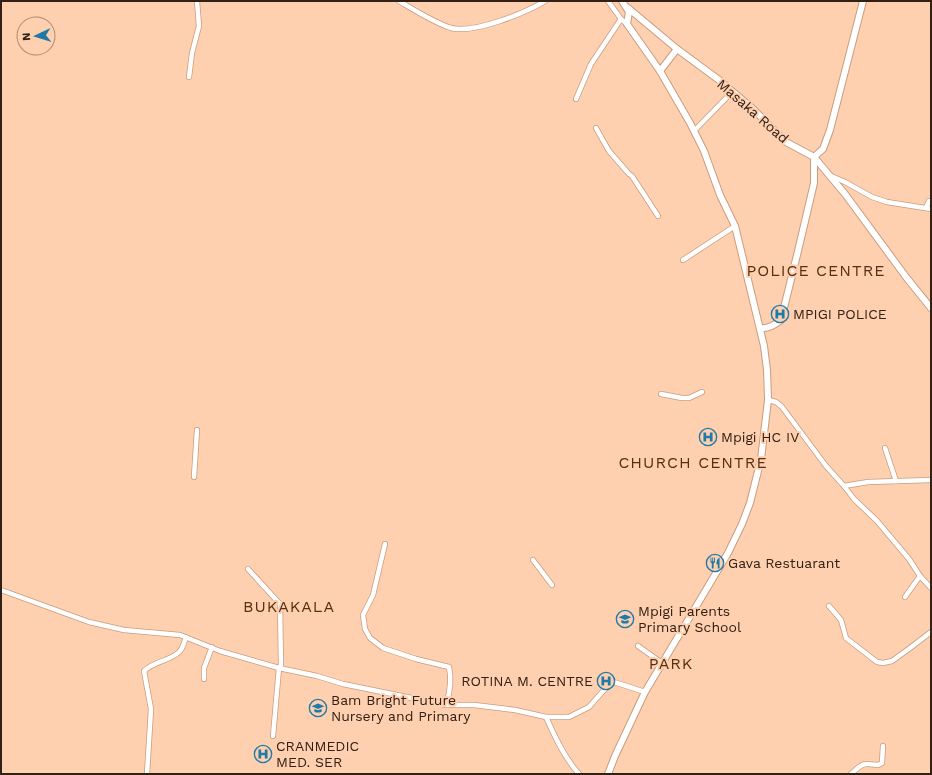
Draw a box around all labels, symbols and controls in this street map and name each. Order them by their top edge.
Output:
north arrow [16,16,56,56]
text: N [20,32,33,41]
street label: Masaka Road [714,76,792,146]
district label: POLICE CENTRE [746,261,886,280]
hospital icon: MPIGI POLICE [770,304,790,324]
place label: MPIGI POLICE [793,306,887,322]
hospital icon: Mpigi HC IV [698,427,718,447]
place label: Mpigi HC IV [721,429,799,445]
district label: CHURCH CENTRE [618,453,768,472]
restaurant icon: Gava Restuarant [705,553,725,573]
place label: Gava Restuarant [728,555,840,571]
district label: BUKAKALA [243,597,335,616]
place label: Mpigi Parents Primary School [638,603,742,635]
school or university icon: Mpigi Parents Primary School [615,609,635,629]
district label: PARK [649,654,693,673]
hospital icon: ROTINA M. CENTRE [596,671,616,691]
place label: ROTINA M. CENTRE [461,673,593,689]
place label: Bam Bright Future Nursery and Primary [331,692,471,724]
school or university icon: Bam Bright Future Nursery and Primary [308,698,328,718]
place label: CRANMEDIC MED. SER [276,738,359,770]
hospital icon: CRANMEDIC MED. SER [253,744,273,764]

